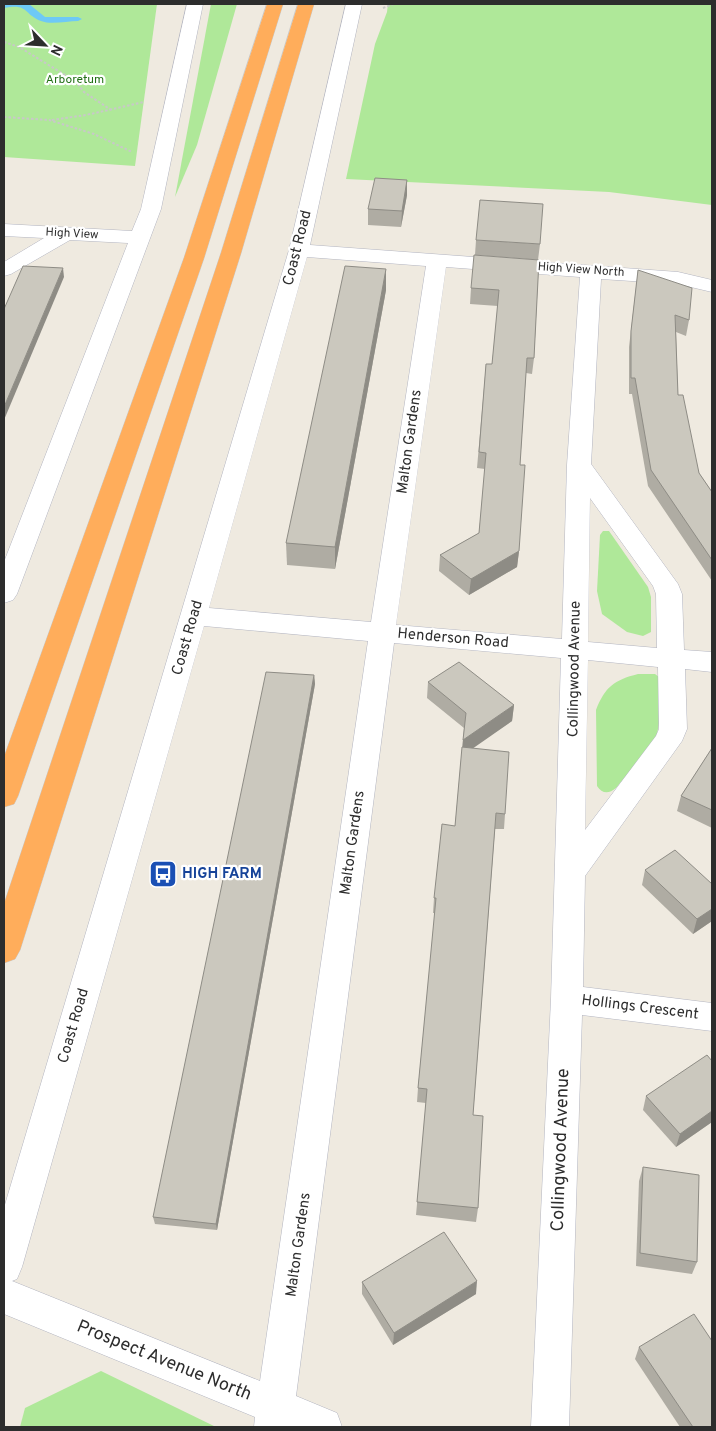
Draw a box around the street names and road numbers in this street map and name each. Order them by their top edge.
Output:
street label: Coast Road [279,208,317,288]
street label: High View [45,225,99,243]
street label: High View North [537,259,625,281]
street label: Malton Gardens [393,389,427,495]
street label: Coast Road [168,598,208,678]
street label: Collingwood Avenue [564,601,586,737]
street label: Henderson Road [397,625,509,653]
street label: Malton Gardens [336,790,370,896]
street label: Coast Road [54,986,94,1066]
street label: Hollings Crescent [580,991,700,1025]
street label: Collingwood Avenue [547,1068,575,1232]
street label: Malton Gardens [282,1192,316,1298]
street label: Prospect Avenue North [73,1315,255,1407]

